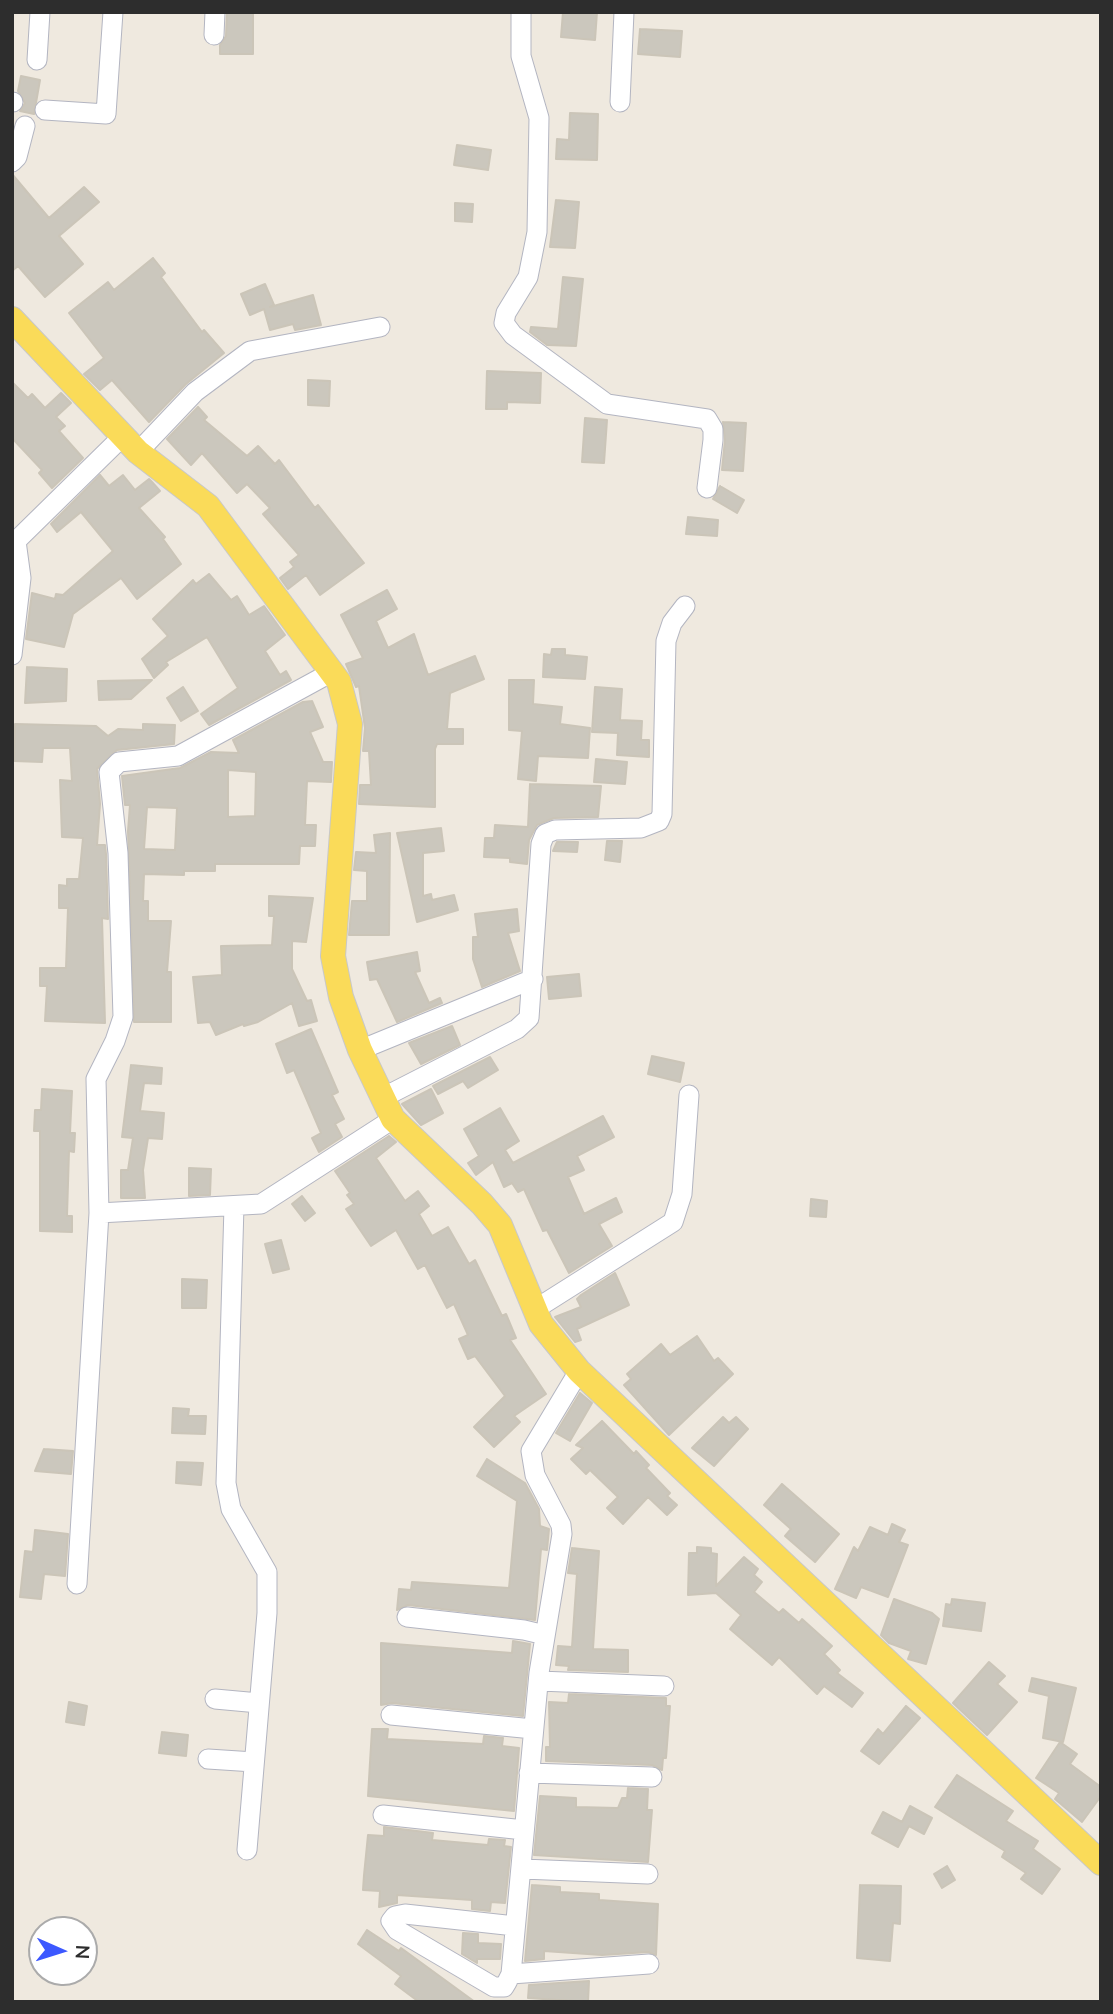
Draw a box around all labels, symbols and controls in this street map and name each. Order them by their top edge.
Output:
north arrow [28,1916,98,1986]
text: N [69,1944,95,1960]

